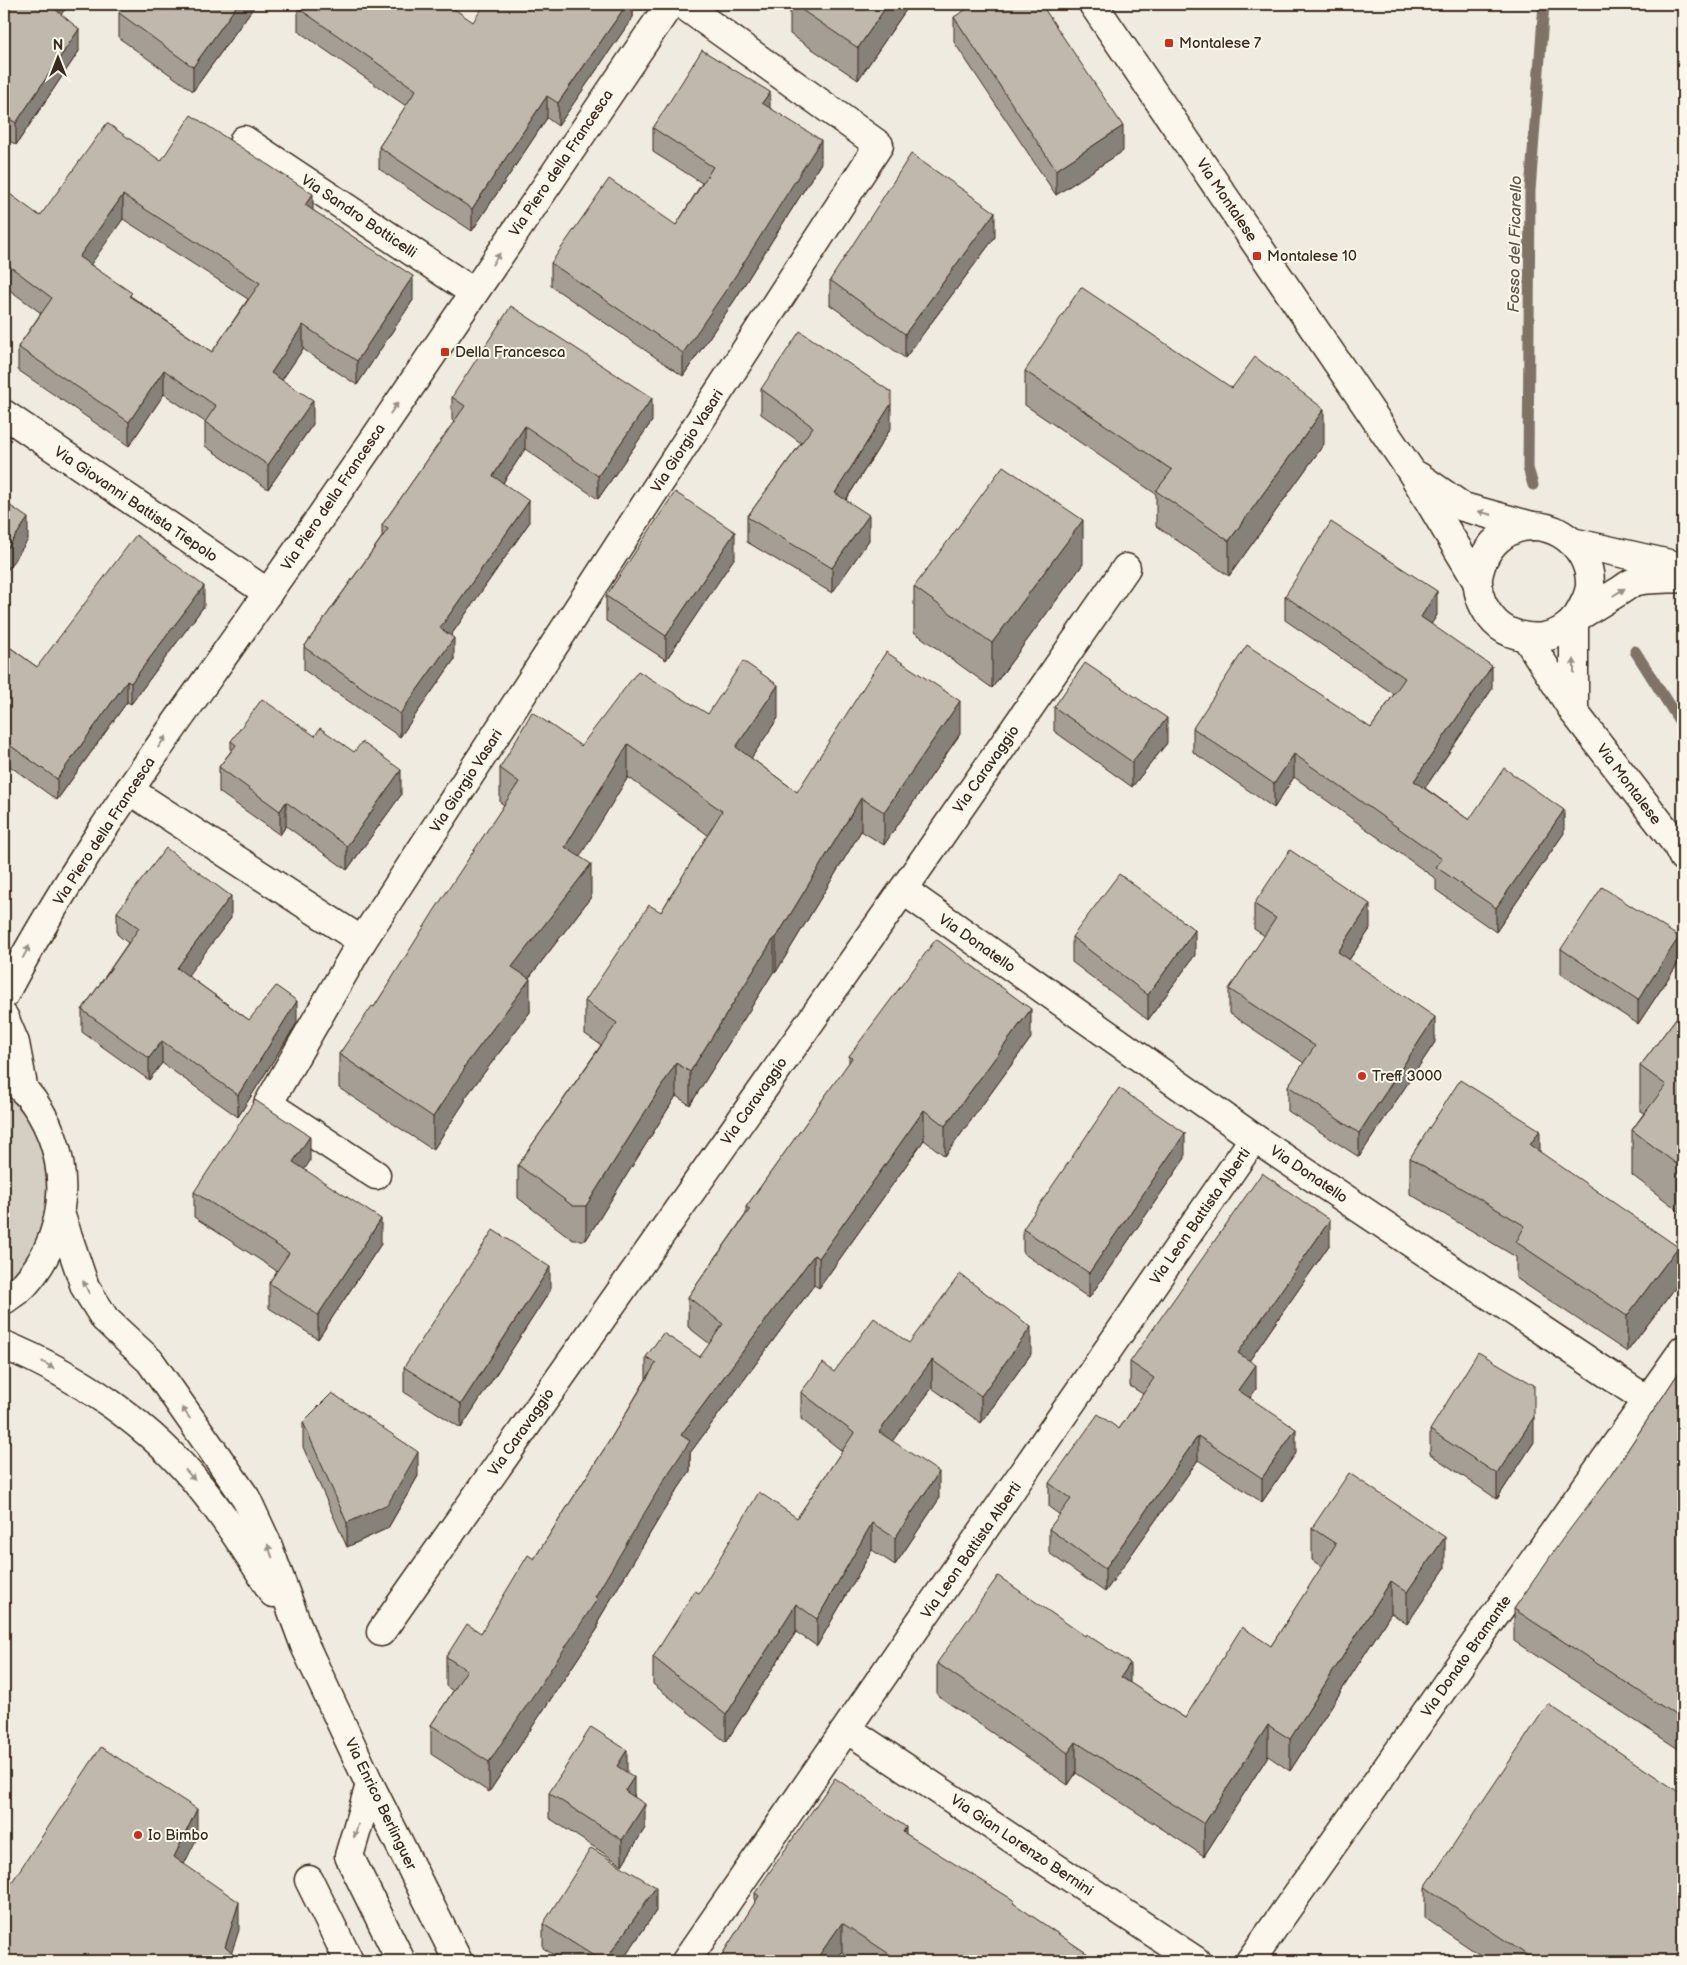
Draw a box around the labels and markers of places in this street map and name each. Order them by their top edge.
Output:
place label: Montalese 7 [1179,34,1262,53]
marker: Montalese 7 [1163,37,1175,49]
place label: Montalese 10 [1267,247,1357,266]
marker: Montalese 10 [1251,250,1263,262]
place label: Della Francesca [455,343,566,362]
marker: Della Francesca [439,346,451,358]
place label: Treff 3000 [1372,1067,1442,1086]
marker: Treff 3000 [1356,1070,1368,1082]
place label: Io Bimbo [148,1826,209,1845]
marker: Io Bimbo [132,1829,144,1841]

